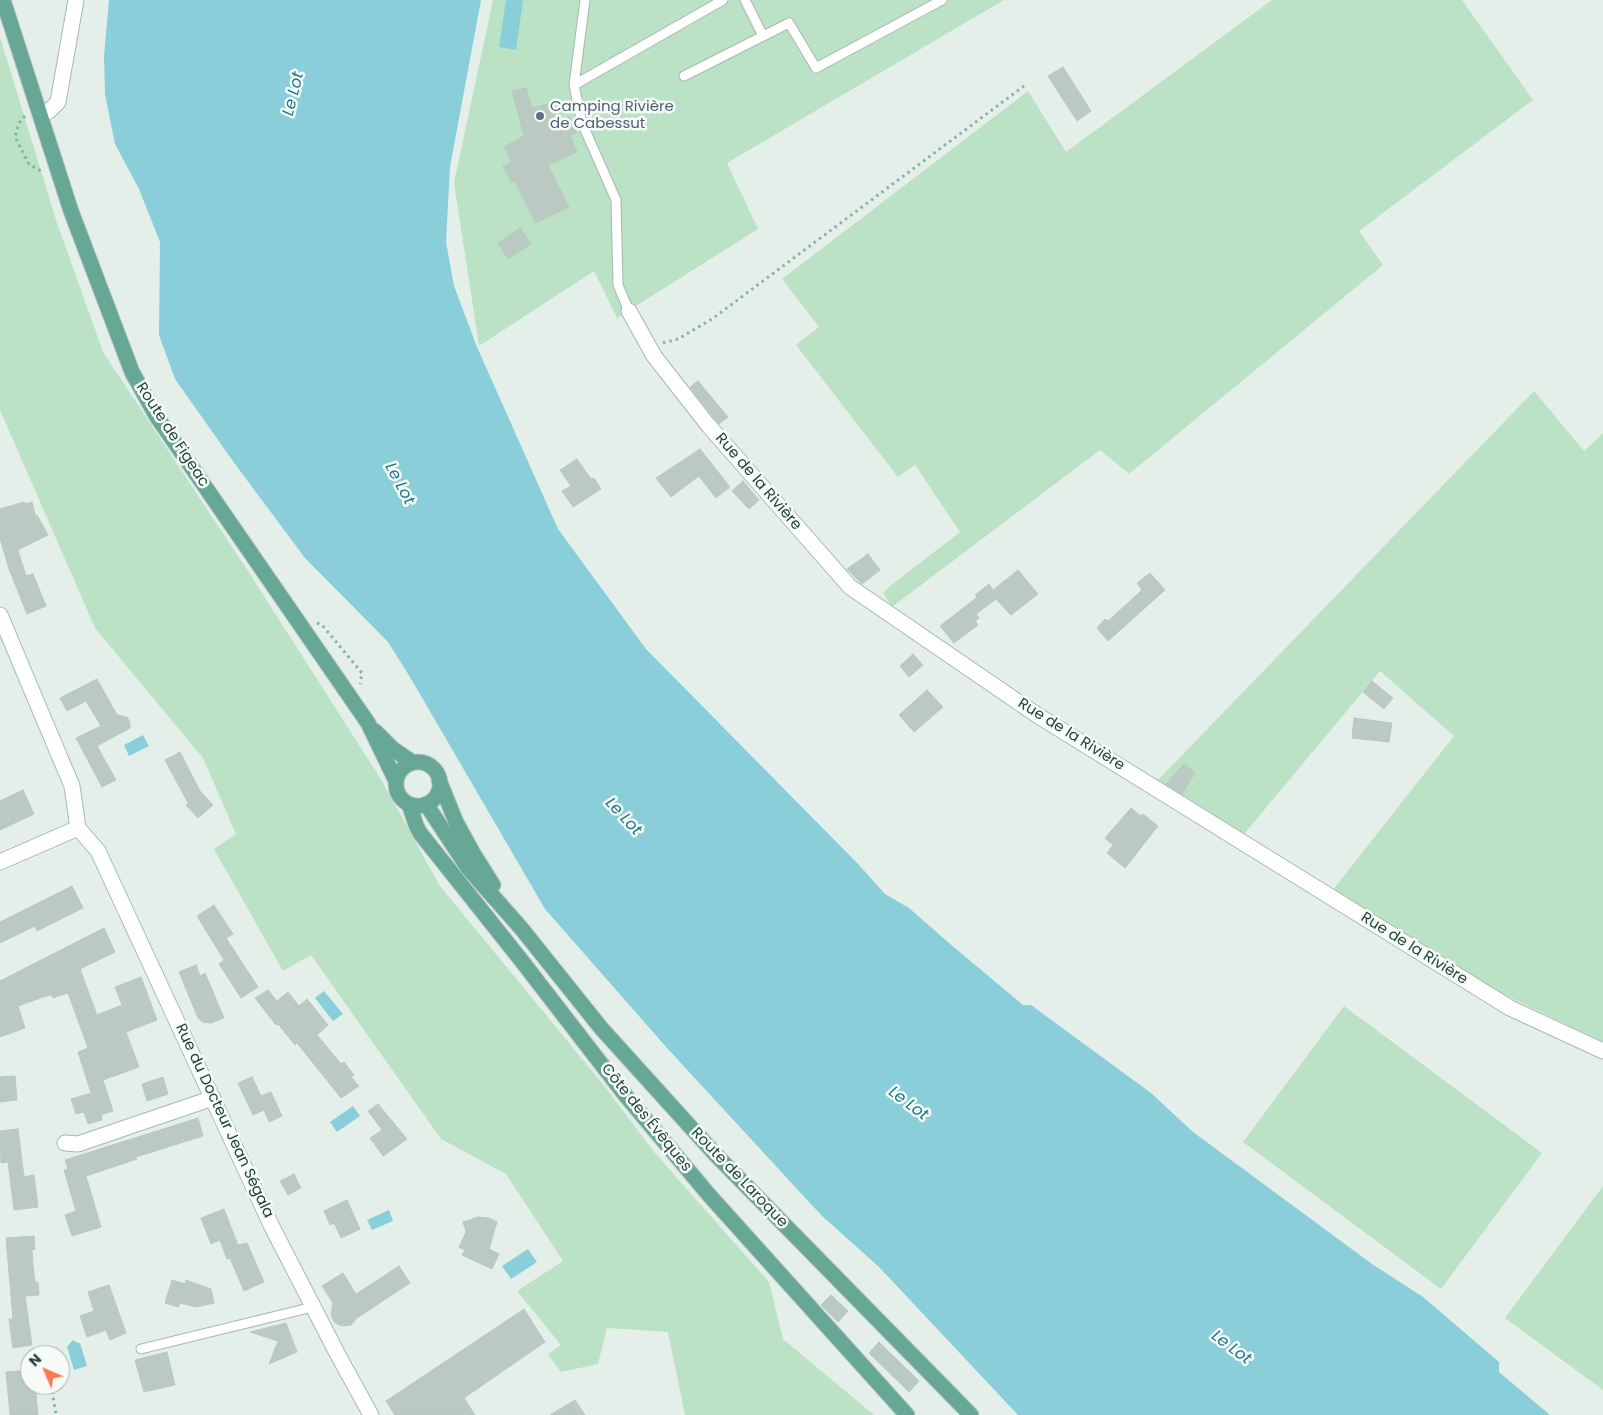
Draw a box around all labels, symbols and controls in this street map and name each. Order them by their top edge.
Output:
water label: Le Lot [279,70,309,118]
place label: Camping Rivière de Cabessut [550,98,674,133]
marker: Camping Rivière de Cabessut [534,110,546,122]
street label: Route de Figeac [132,380,212,490]
street label: Rue de la Rivière [711,430,805,534]
water label: Le Lot [380,460,418,508]
street label: Rue de la Rivière [1014,695,1128,775]
water label: Le Lot [601,794,645,840]
street label: Rue de la Rivière [1357,909,1471,989]
street label: Rue du Docteur Jean Ségala [171,1021,277,1221]
street label: Côte des Évêques [597,1060,695,1176]
water label: Le Lot [884,1083,932,1125]
street label: Route de Laroque [687,1124,791,1232]
water label: Le Lot [1207,1327,1255,1369]
north arrow [20,1345,70,1395]
text: N [24,1349,46,1371]

